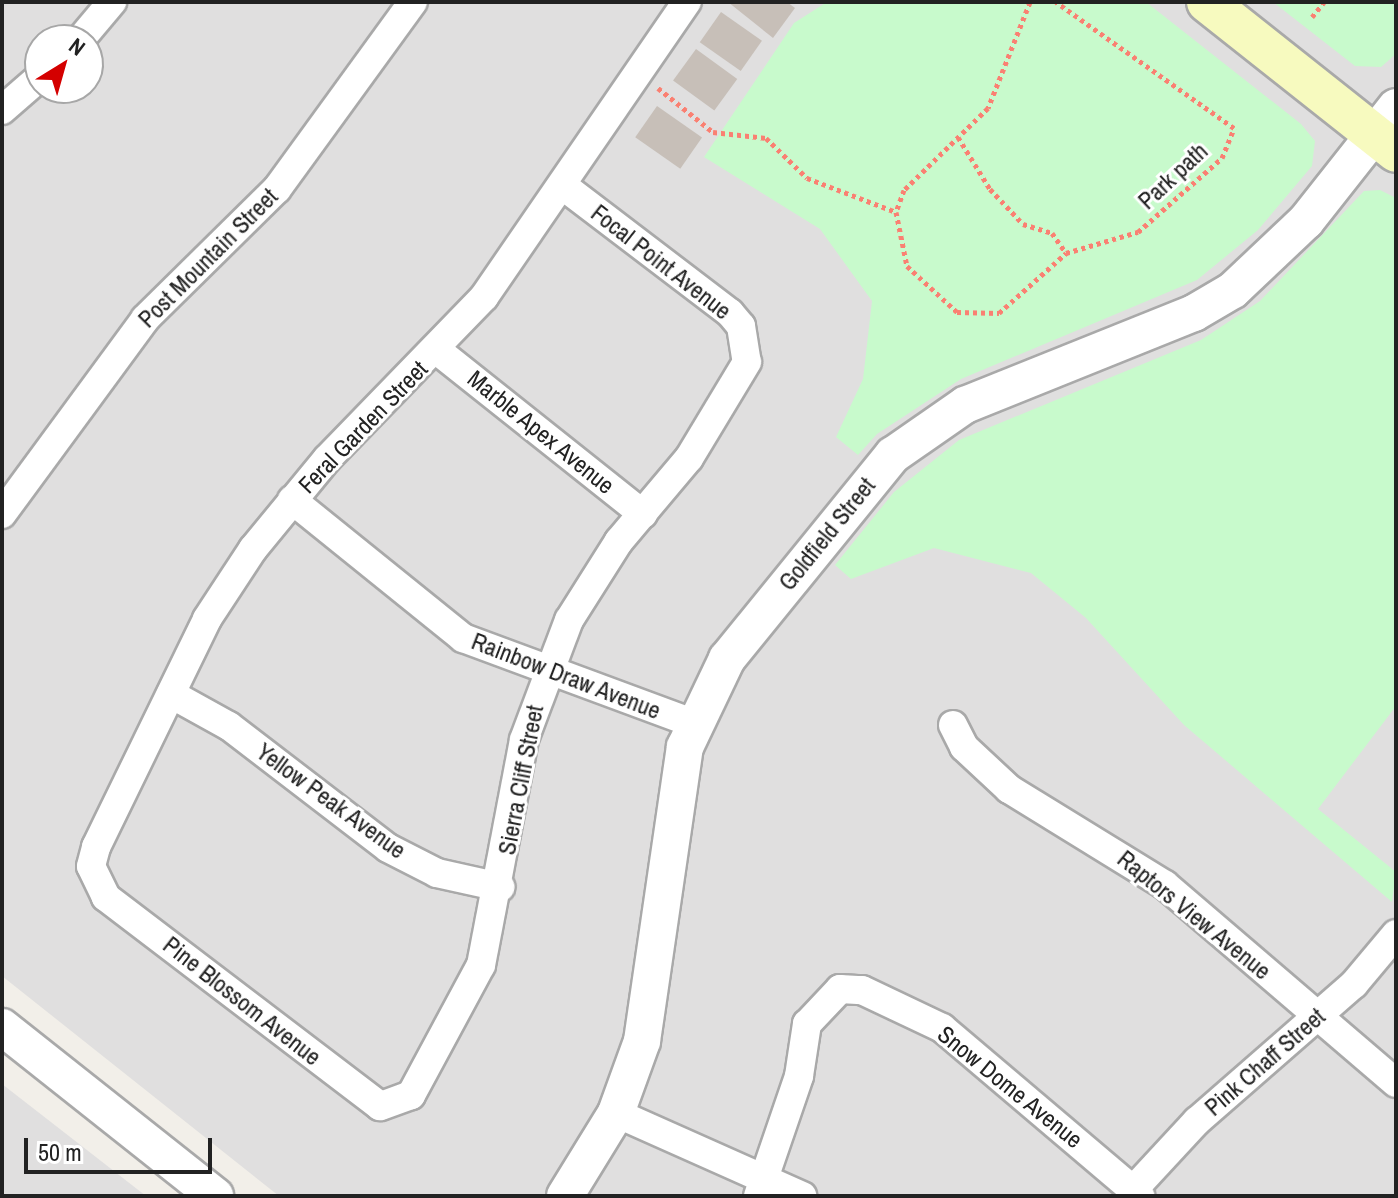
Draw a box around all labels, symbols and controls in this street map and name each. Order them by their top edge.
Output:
north arrow [24,24,104,104]
text: N [63,31,91,62]
street label: Park path [1132,137,1214,215]
street label: Post Mountain Street [132,182,284,334]
street label: Focal Point Avenue [585,198,737,326]
street label: Feral Garden Street [293,355,433,499]
street label: Marble Apex Avenue [461,363,621,501]
street label: Goldfield Street [773,472,881,596]
street label: Rainbow Draw Avenue [467,627,665,725]
street label: Sierra Cliff Street [492,703,550,857]
street label: Yellow Peak Avenue [250,737,412,865]
street label: Raptors View Avenue [1111,844,1277,986]
street label: Pine Blossom Avenue [157,930,327,1072]
street label: Pink Chaff Street [1199,1002,1331,1122]
street label: Snow Dome Avenue [931,1019,1089,1155]
scale bar [28,1122,216,1172]
text: 50 m [38,1136,82,1168]

